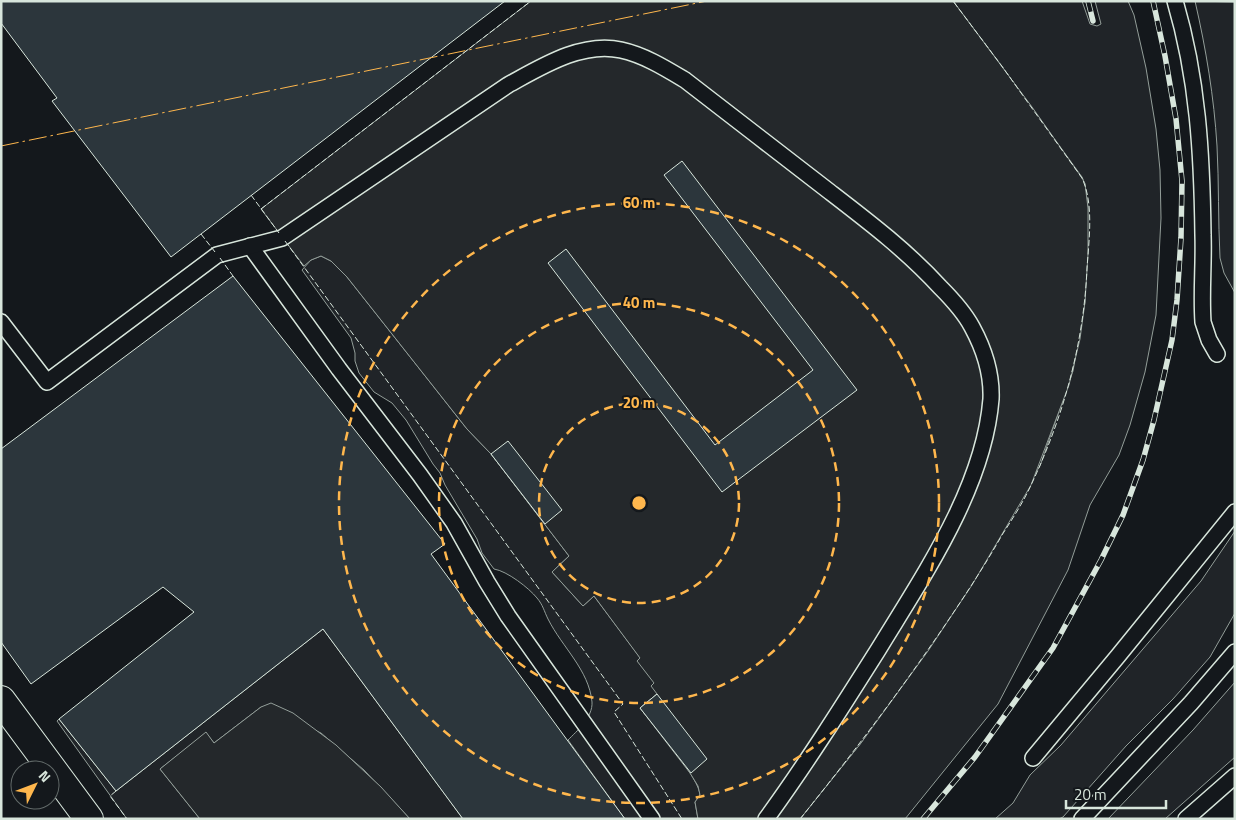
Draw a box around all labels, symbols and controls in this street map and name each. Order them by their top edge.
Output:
text: 60 m [623,191,655,214]
text: 40 m [623,291,655,314]
text: 20 m [623,391,655,414]
centre of rings [630,494,648,512]
north arrow [10,760,60,810]
text: N [34,765,56,787]
scale bar [1066,778,1166,810]
text: 20 m [1074,783,1107,806]

